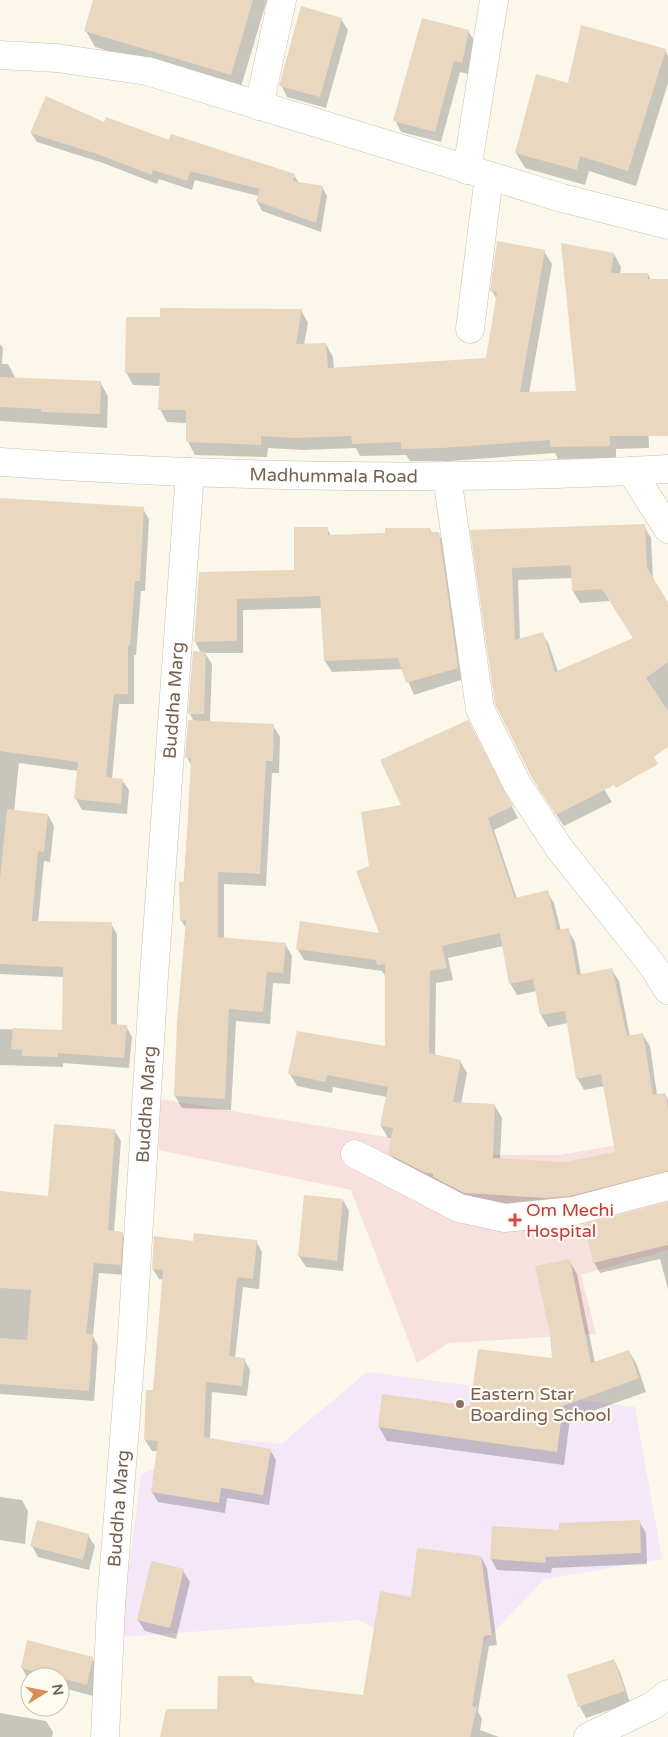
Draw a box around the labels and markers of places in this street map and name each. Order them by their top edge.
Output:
place label: Om Mechi Hospital [526,1199,614,1242]
marker: Om Mechi Hospital [508,1213,522,1227]
place label: Eastern Star Boarding School [470,1383,611,1426]
marker: Eastern Star Boarding School [454,1398,466,1410]

